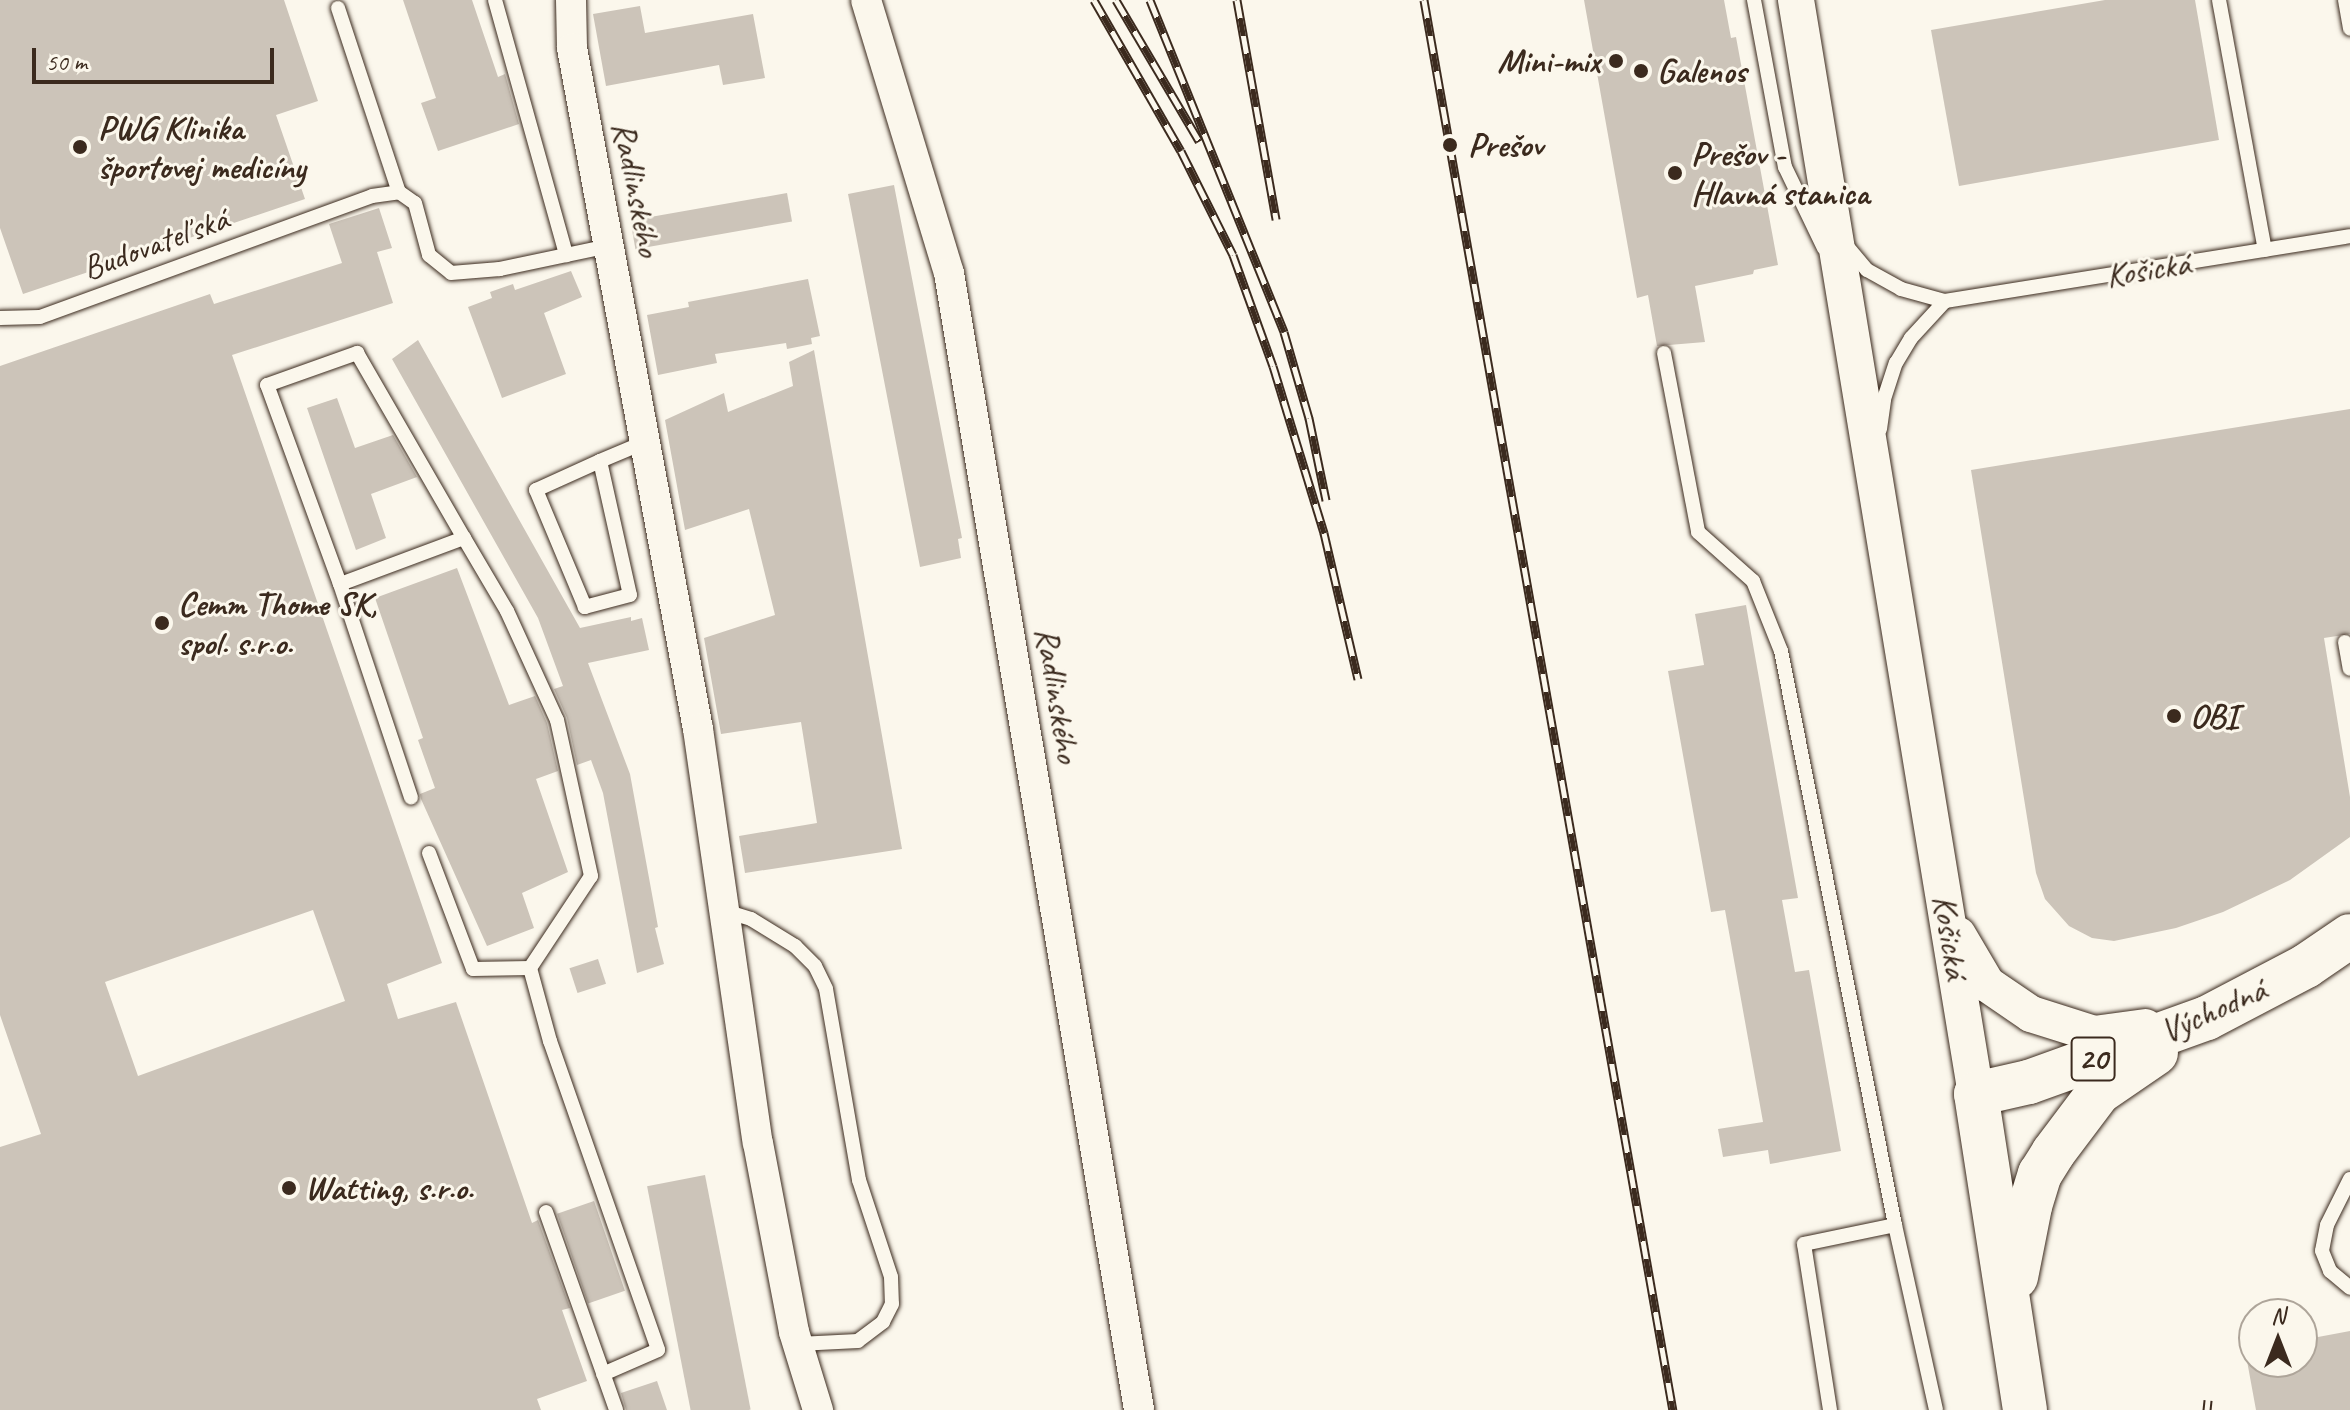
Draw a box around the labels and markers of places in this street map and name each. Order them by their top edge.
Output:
place label: Mini-mix [1497,41,1600,81]
place label: Galenos [1657,51,1746,91]
marker: Mini-mix [1607,52,1625,70]
marker: Galenos [1632,62,1650,80]
place label: PWG Klinika športovej medicíny [98,107,306,186]
place label: Prešov [1468,125,1543,165]
place label: Prešov - Hlavná stanica [1691,133,1869,212]
marker: Prešov [1439,134,1461,156]
marker: PWG Klinika športovej medicíny [69,136,91,158]
marker: Prešov - Hlavná stanica [1666,164,1684,182]
place label: Cemm Thome SK, spol. s.r.o. [178,583,380,662]
marker: Cemm Thome SK, spol. s.r.o. [153,614,171,632]
place label: OBI [2190,696,2239,736]
marker: OBI [2165,707,2183,725]
place label: Watting, s.r.o. [305,1168,473,1208]
marker: Watting, s.r.o. [280,1179,298,1197]

